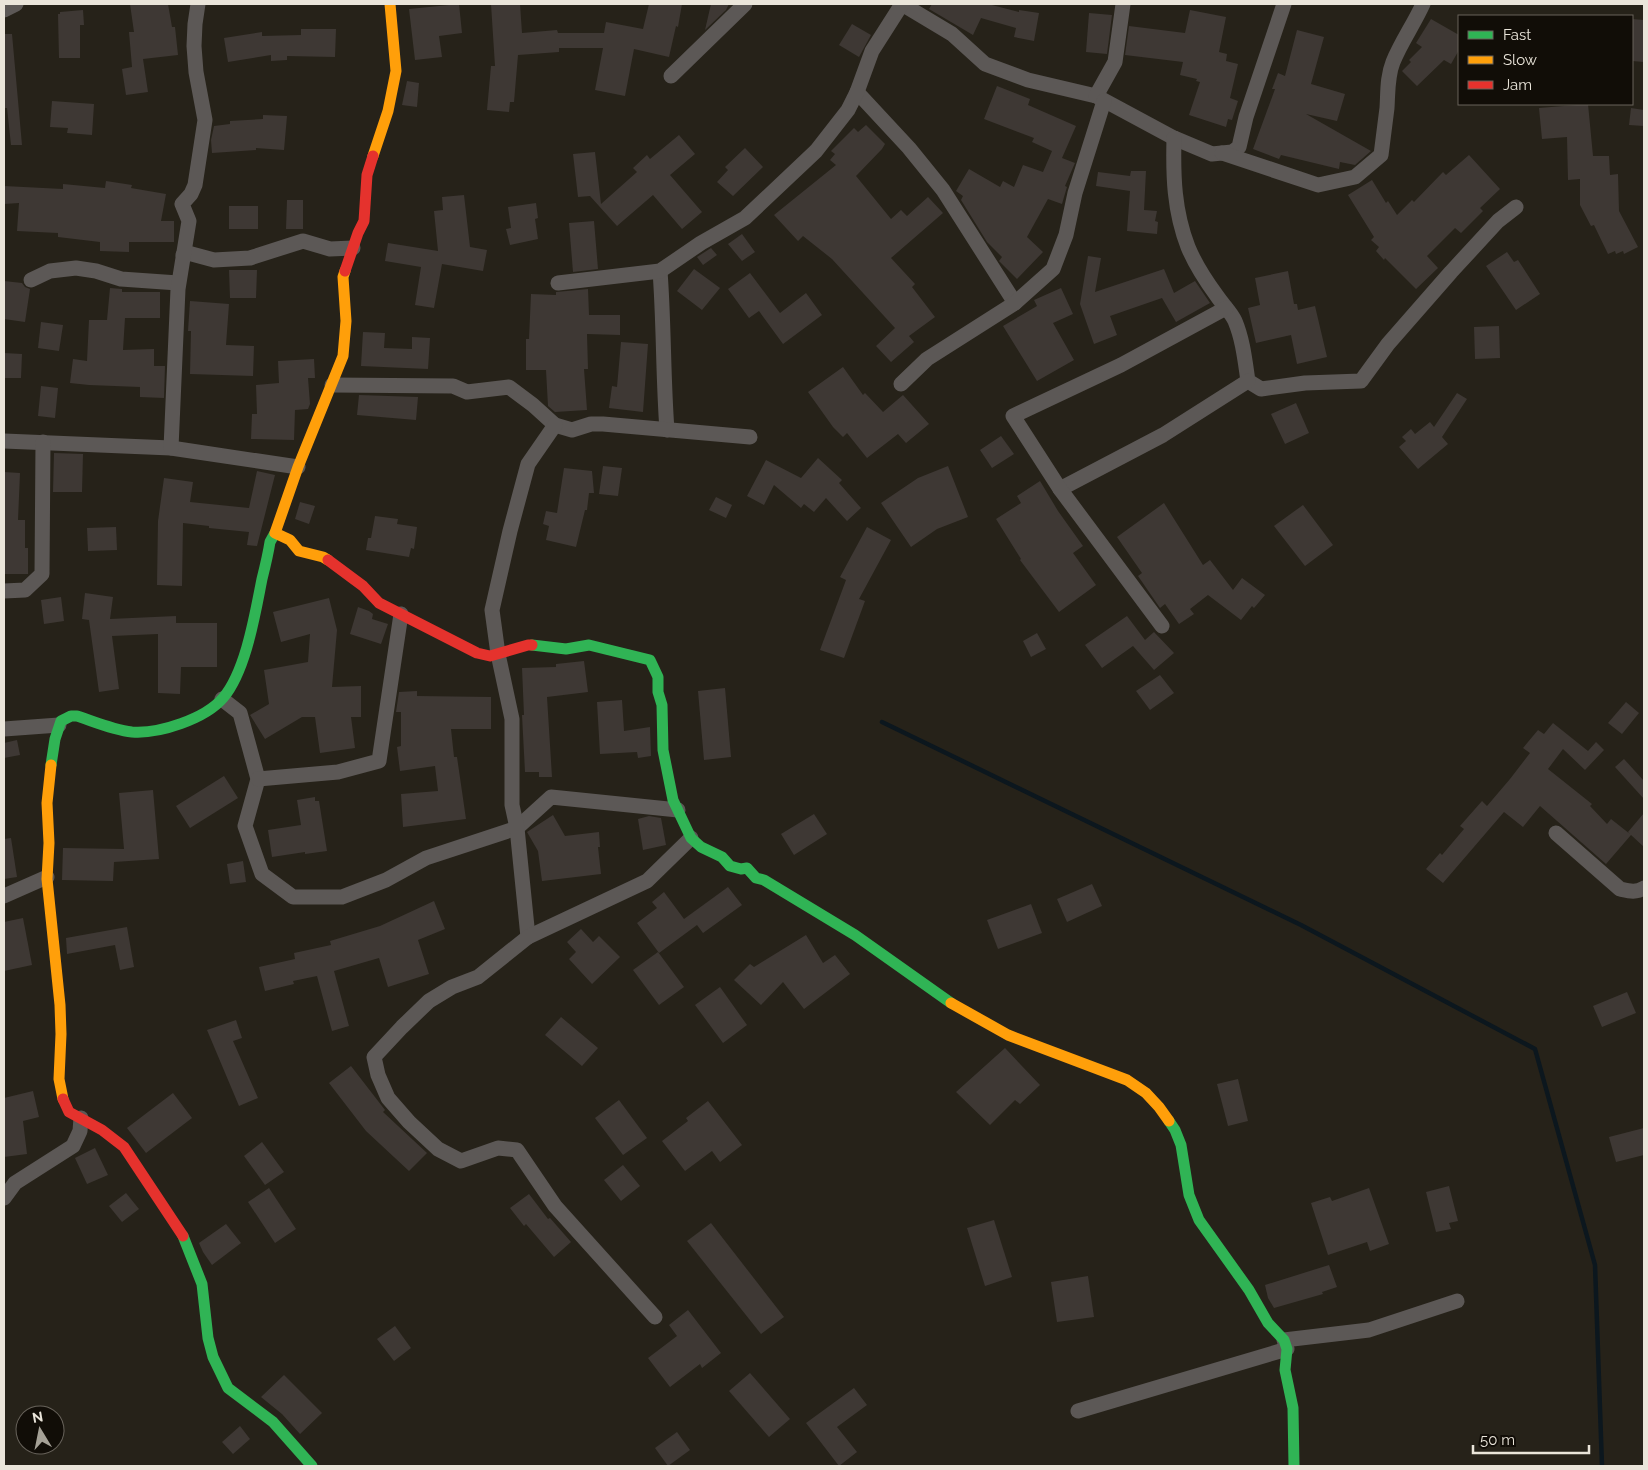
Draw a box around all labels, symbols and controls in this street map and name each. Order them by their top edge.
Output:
legend [1458,15,1633,105]
text: Fast [1503,26,1531,44]
text: Slow [1503,51,1537,69]
text: Jam [1503,76,1532,94]
north arrow [15,1405,65,1455]
text: N [31,1408,44,1426]
scale bar [1473,1422,1589,1454]
text: 50 m [1480,1431,1515,1449]

